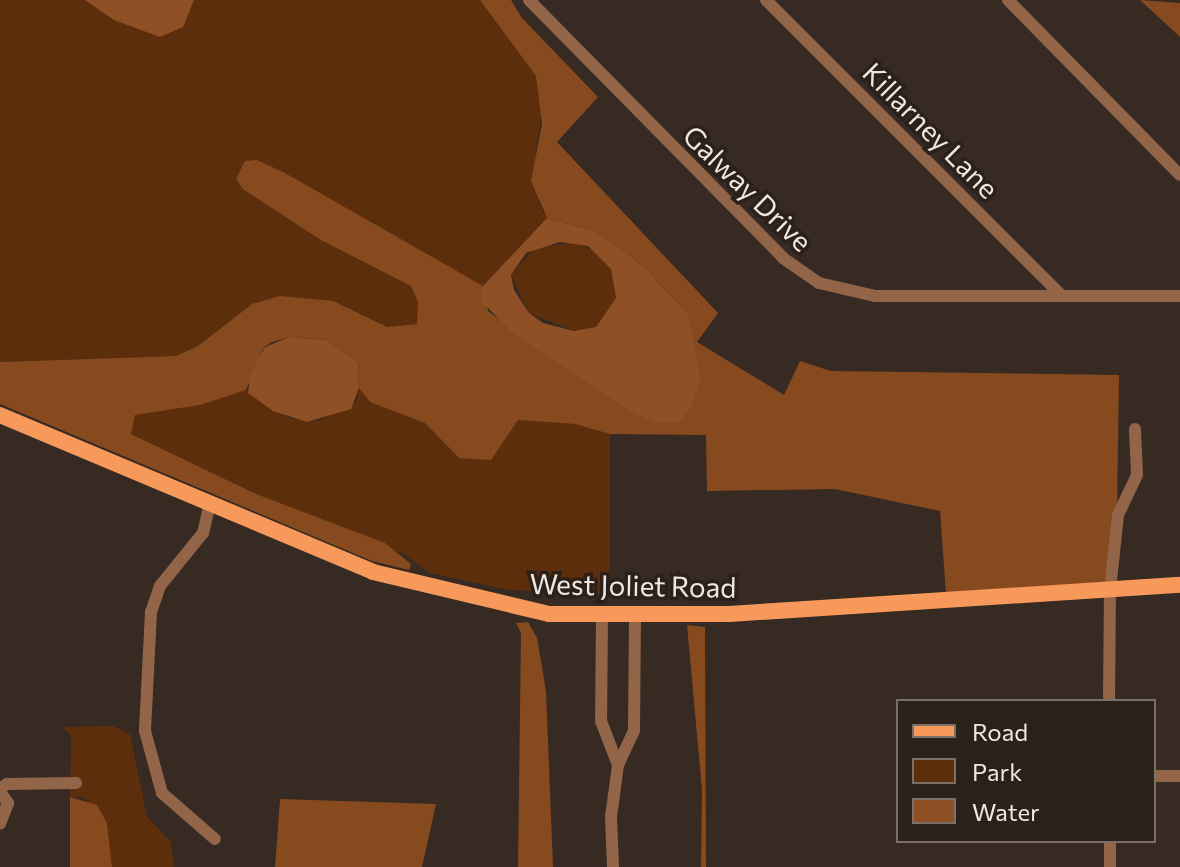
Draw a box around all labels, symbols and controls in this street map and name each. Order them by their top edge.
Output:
street label: Killarney Lane [856,55,1006,205]
street label: Galway Drive [677,118,819,258]
street label: West Joliet Road [529,566,737,604]
legend [896,699,1156,843]
text: Road [972,717,1028,746]
text: Park [972,757,1022,786]
text: Water [972,797,1040,826]

